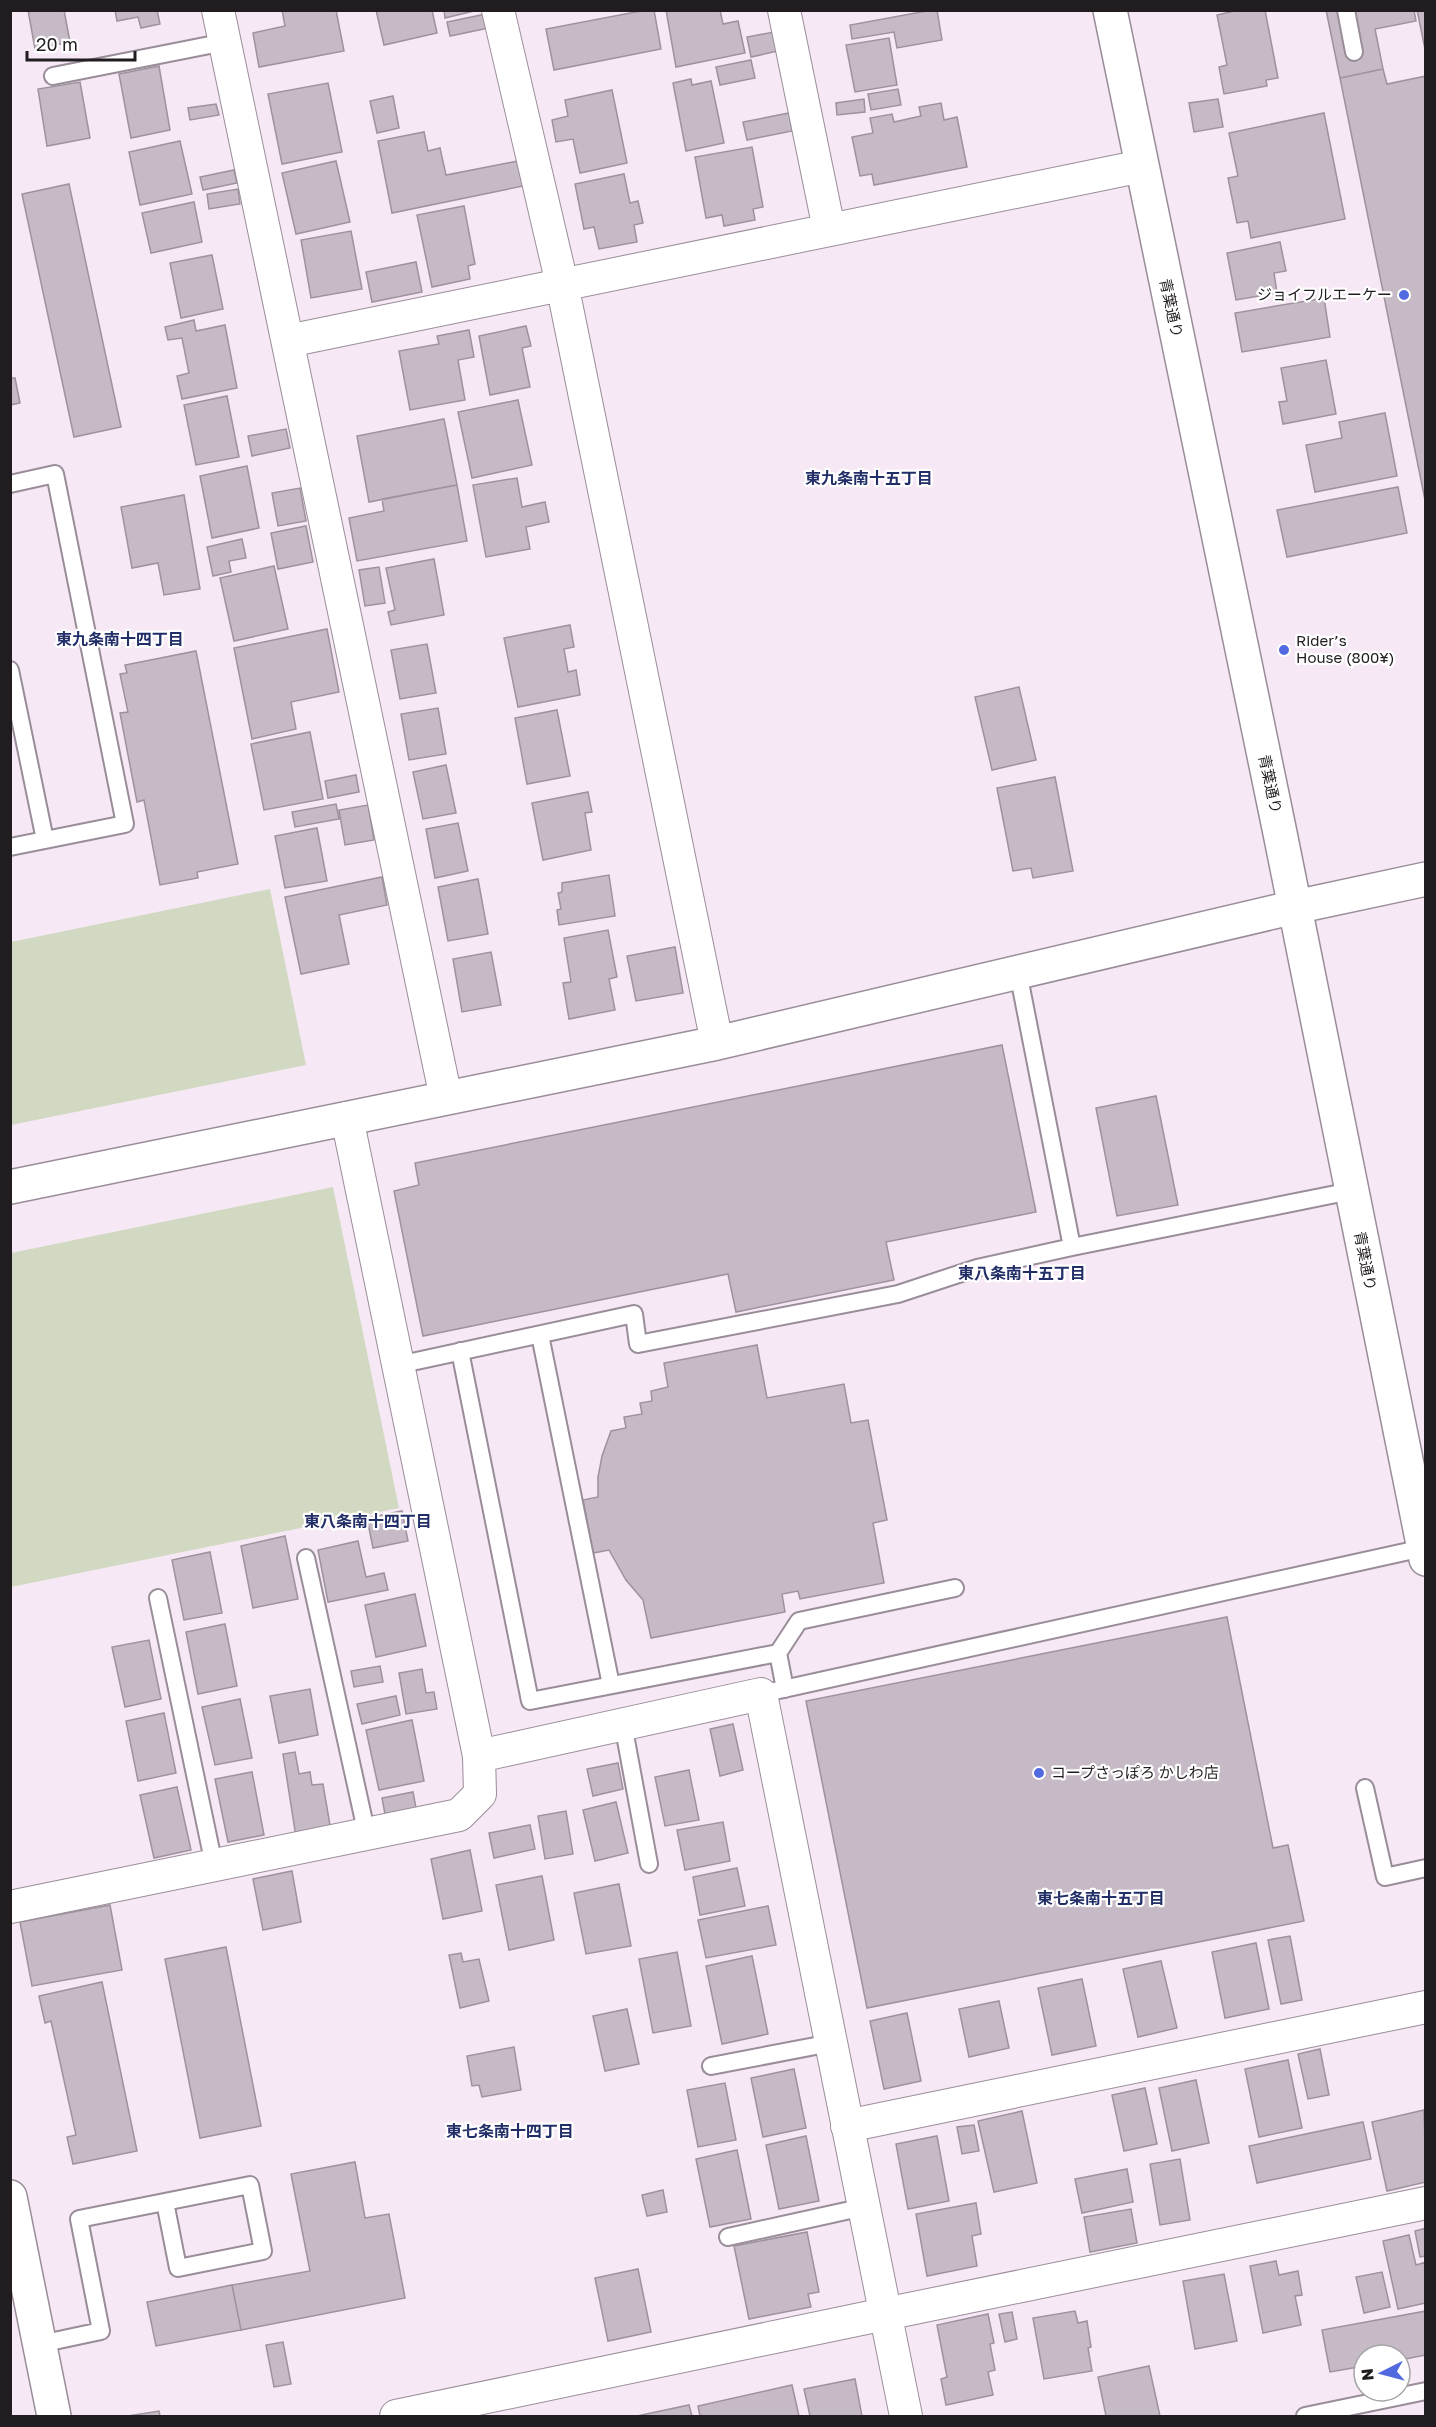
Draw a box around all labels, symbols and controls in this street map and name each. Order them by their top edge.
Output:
scale bar [27,24,135,62]
text: 20 m [36,33,78,55]
street label: 青葉通り [1157,277,1187,339]
place label: ジョイフルエーケー [1257,285,1392,303]
marker: ジョイフルエーケー [1397,288,1411,302]
district label: 東九条南十五丁目 [805,468,933,488]
district label: 東九条南十四丁目 [56,629,184,649]
place label: Rider’s House (800¥) [1296,631,1394,666]
marker: Rider’s House (800¥) [1277,643,1291,657]
street label: 青葉通り [1256,753,1286,815]
street label: 青葉通り [1351,1230,1381,1292]
district label: 東八条南十五丁目 [958,1263,1086,1283]
district label: 東八条南十四丁目 [304,1511,432,1531]
place label: コープさっぽろ かしわ店 [1051,1763,1219,1781]
marker: コープさっぽろ かしわ店 [1032,1766,1046,1780]
district label: 東七条南十五丁目 [1037,1888,1165,1908]
district label: 東七条南十四丁目 [446,2121,574,2141]
north arrow [1352,2343,1412,2403]
text: N [1357,2367,1378,2382]

